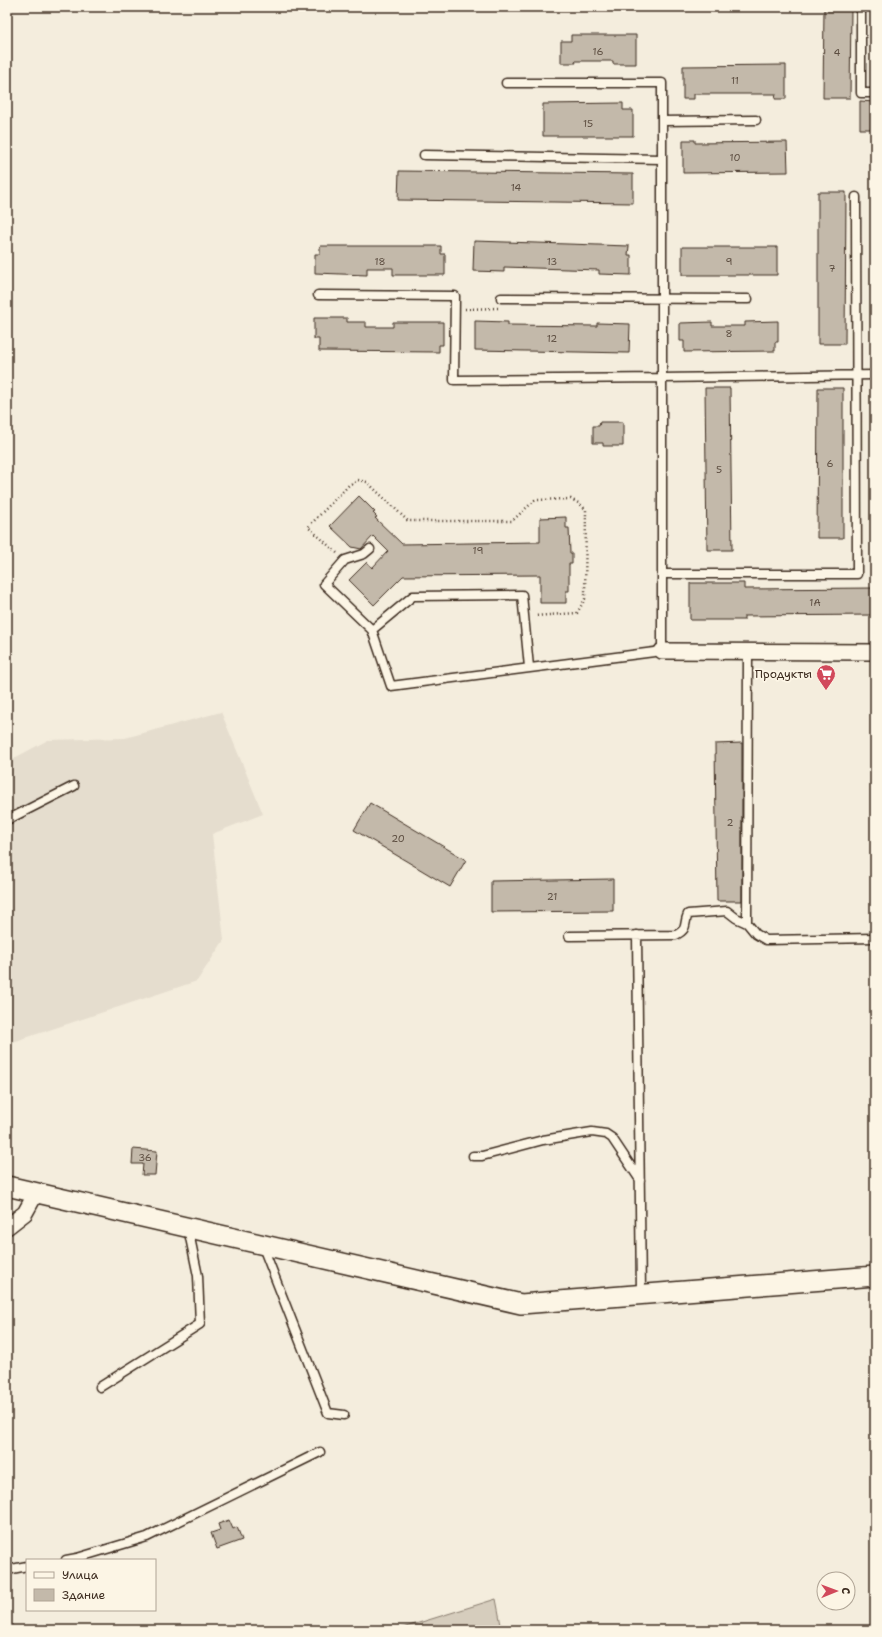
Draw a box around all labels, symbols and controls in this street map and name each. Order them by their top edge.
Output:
house number: 16 [593,45,603,58]
house number: 4 [834,46,841,59]
house number: 11 [731,74,739,87]
house number: 15 [583,117,593,130]
house number: 10 [730,151,740,164]
house number: 14 [511,181,521,194]
house number: 18 [374,255,386,268]
house number: 13 [547,255,557,268]
house number: 9 [726,255,733,268]
house number: 7 [829,262,836,275]
house number: 8 [726,327,733,340]
house number: 12 [547,332,557,345]
house number: 6 [827,457,834,470]
house number: 5 [716,463,722,476]
house number: 19 [473,544,483,557]
house number: 1А [809,596,821,609]
supermarket icon: Продукты [815,663,837,691]
place label: Продукты [755,666,812,682]
house number: 2 [727,816,734,829]
house number: 20 [391,832,405,845]
house number: 21 [547,890,557,903]
house number: 36 [138,1151,152,1164]
legend [26,1559,156,1611]
text: Улица [62,1567,99,1583]
north arrow [816,1571,856,1611]
text: Здание [62,1587,106,1603]
text: С [838,1587,853,1595]

